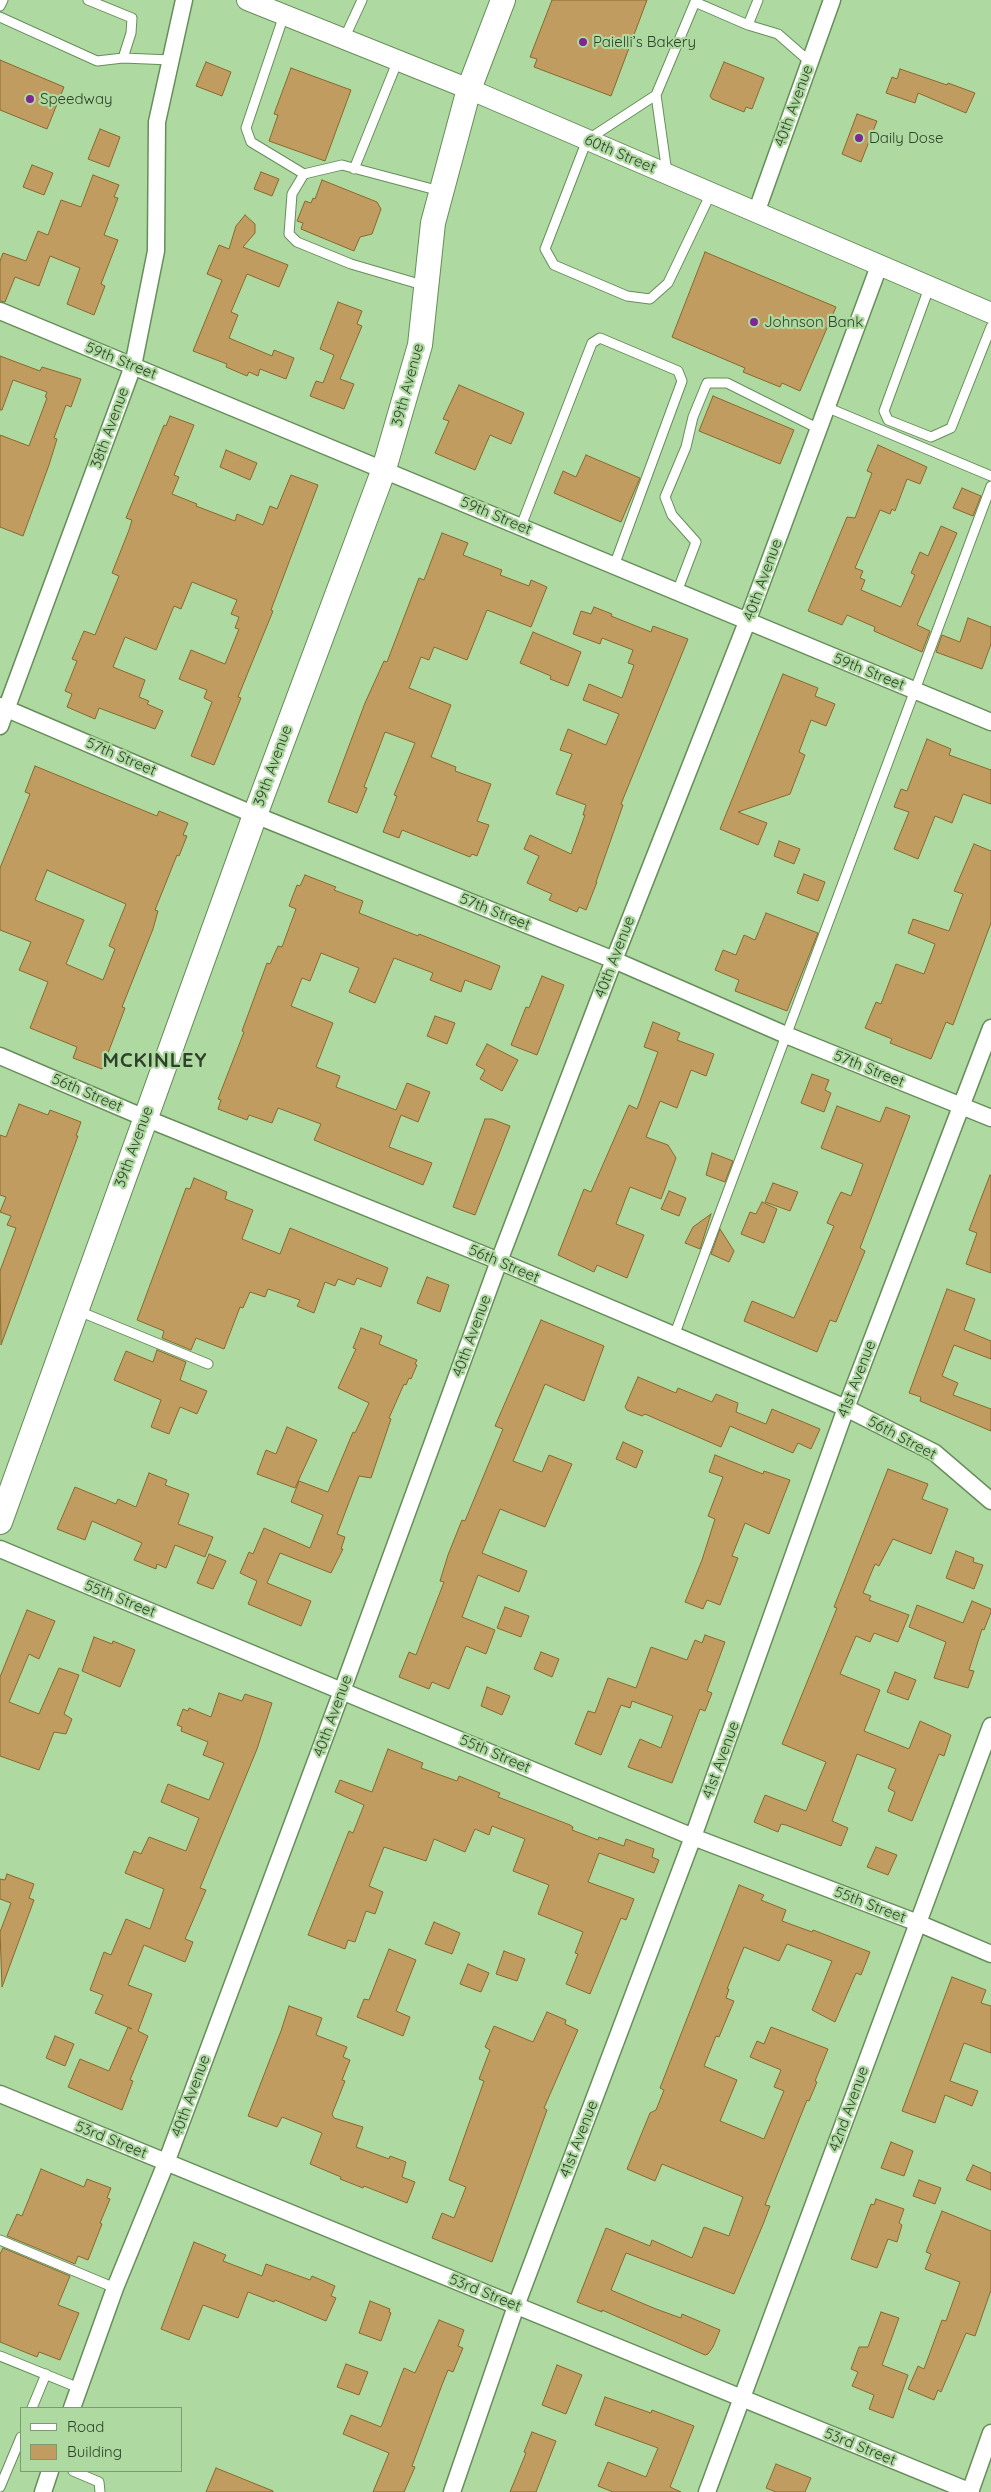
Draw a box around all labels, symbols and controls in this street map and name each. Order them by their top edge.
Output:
place label: Paielli’s Bakery [593,33,696,51]
marker: Paielli’s Bakery [577,36,589,48]
street label: 40th Avenue [771,63,817,149]
place label: Speedway [40,90,113,108]
marker: Speedway [24,93,36,105]
place label: Daily Dose [869,129,943,147]
street label: 60th Street [582,131,658,177]
marker: Daily Dose [853,132,865,144]
place label: Johnson Bank [764,313,863,331]
marker: Johnson Bank [748,316,760,328]
street label: 59th Street [83,339,159,383]
street label: 39th Avenue [388,342,428,428]
street label: 38th Avenue [87,385,133,471]
street label: 59th Street [458,493,534,539]
street label: 40th Avenue [740,537,786,623]
street label: 59th Street [831,650,907,694]
street label: 39th Avenue [250,723,296,809]
street label: 57th Street [83,734,159,780]
street label: 57th Street [457,890,533,934]
street label: 40th Avenue [591,914,639,1000]
street label: 57th Street [831,1047,907,1091]
district label: MCKINLEY [102,1049,208,1073]
street label: 56th Street [49,1070,125,1116]
street label: 39th Avenue [111,1104,157,1190]
street label: 56th Street [466,1241,542,1287]
street label: 40th Avenue [449,1293,495,1379]
street label: 41st Avenue [834,1338,880,1420]
street label: 56th Street [865,1412,939,1464]
street label: 55th Street [82,1577,158,1621]
street label: 40th Avenue [310,1673,356,1759]
street label: 41st Avenue [699,1719,743,1801]
street label: 55th Street [457,1731,533,1777]
street label: 55th Street [832,1883,908,1927]
street label: 40th Avenue [168,2053,214,2139]
street label: 42nd Avenue [825,2064,873,2154]
street label: 41st Avenue [556,2098,602,2180]
street label: 53rd Street [73,2117,149,2163]
street label: 53rd Street [447,2270,523,2316]
legend [20,2407,182,2472]
text: Road [67,2417,104,2436]
street label: 53rd Street [822,2424,898,2470]
text: Building [67,2442,122,2461]

